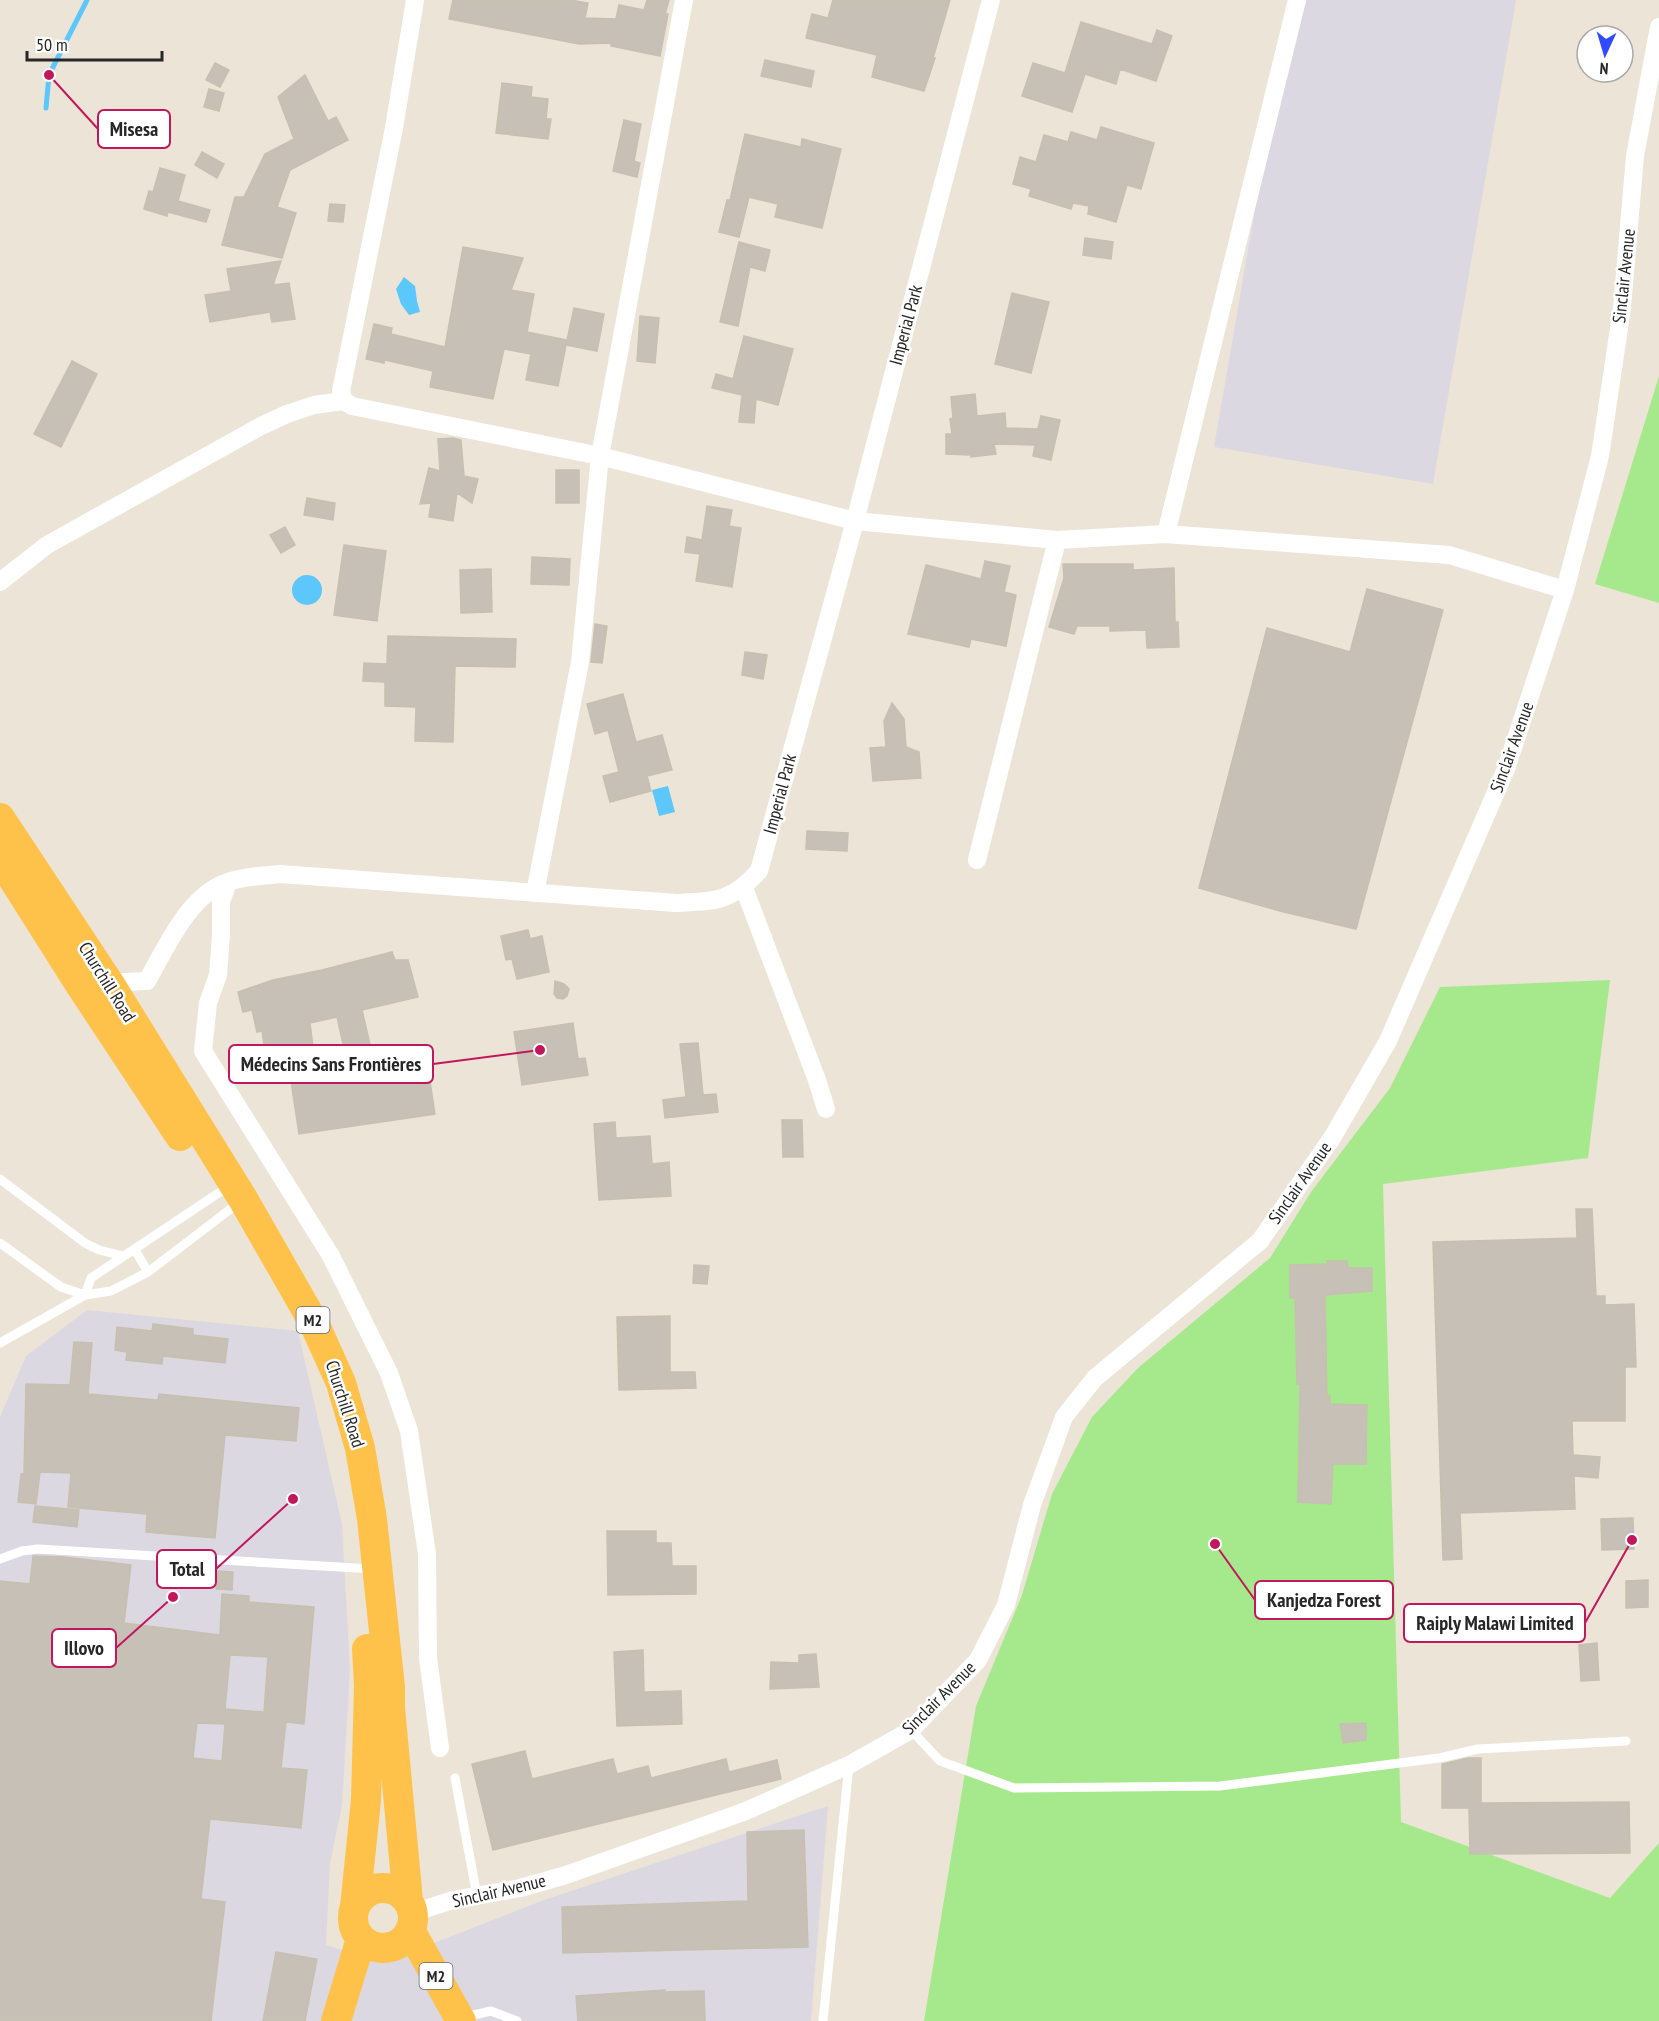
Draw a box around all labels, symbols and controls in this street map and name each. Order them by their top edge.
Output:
scale bar [27,24,162,62]
north arrow [1575,24,1635,84]
text: 50 m [36,33,68,56]
text: N [1599,59,1609,79]
callout: Misesa [98,110,170,148]
text: Misesa [110,116,158,142]
street label: Sinclair Avenue [1607,227,1640,324]
street label: Imperial Park [884,282,927,367]
street label: Sinclair Avenue [1484,698,1539,795]
street label: Imperial Park [758,751,801,836]
street label: Churchill Road [74,937,141,1026]
callout: Médecins Sans Frontières [229,1045,433,1083]
text: Médecins Sans Frontières [241,1051,421,1077]
street label: Sinclair Avenue [1263,1137,1336,1228]
road number: M2 [296,1307,330,1333]
street label: Churchill Road [321,1357,370,1450]
callout: Total [157,1550,216,1588]
text: Total [169,1556,205,1582]
callout: Kanjedza Forest [1255,1581,1393,1619]
text: Kanjedza Forest [1267,1587,1381,1613]
callout: Raiply Malawi Limited [1404,1604,1585,1642]
text: Raiply Malawi Limited [1416,1610,1574,1636]
callout: Illovo [52,1629,116,1667]
text: Illovo [64,1635,104,1661]
street label: Sinclair Avenue [897,1656,980,1739]
street label: Sinclair Avenue [450,1869,548,1912]
road number: M2 [420,1963,452,1989]

